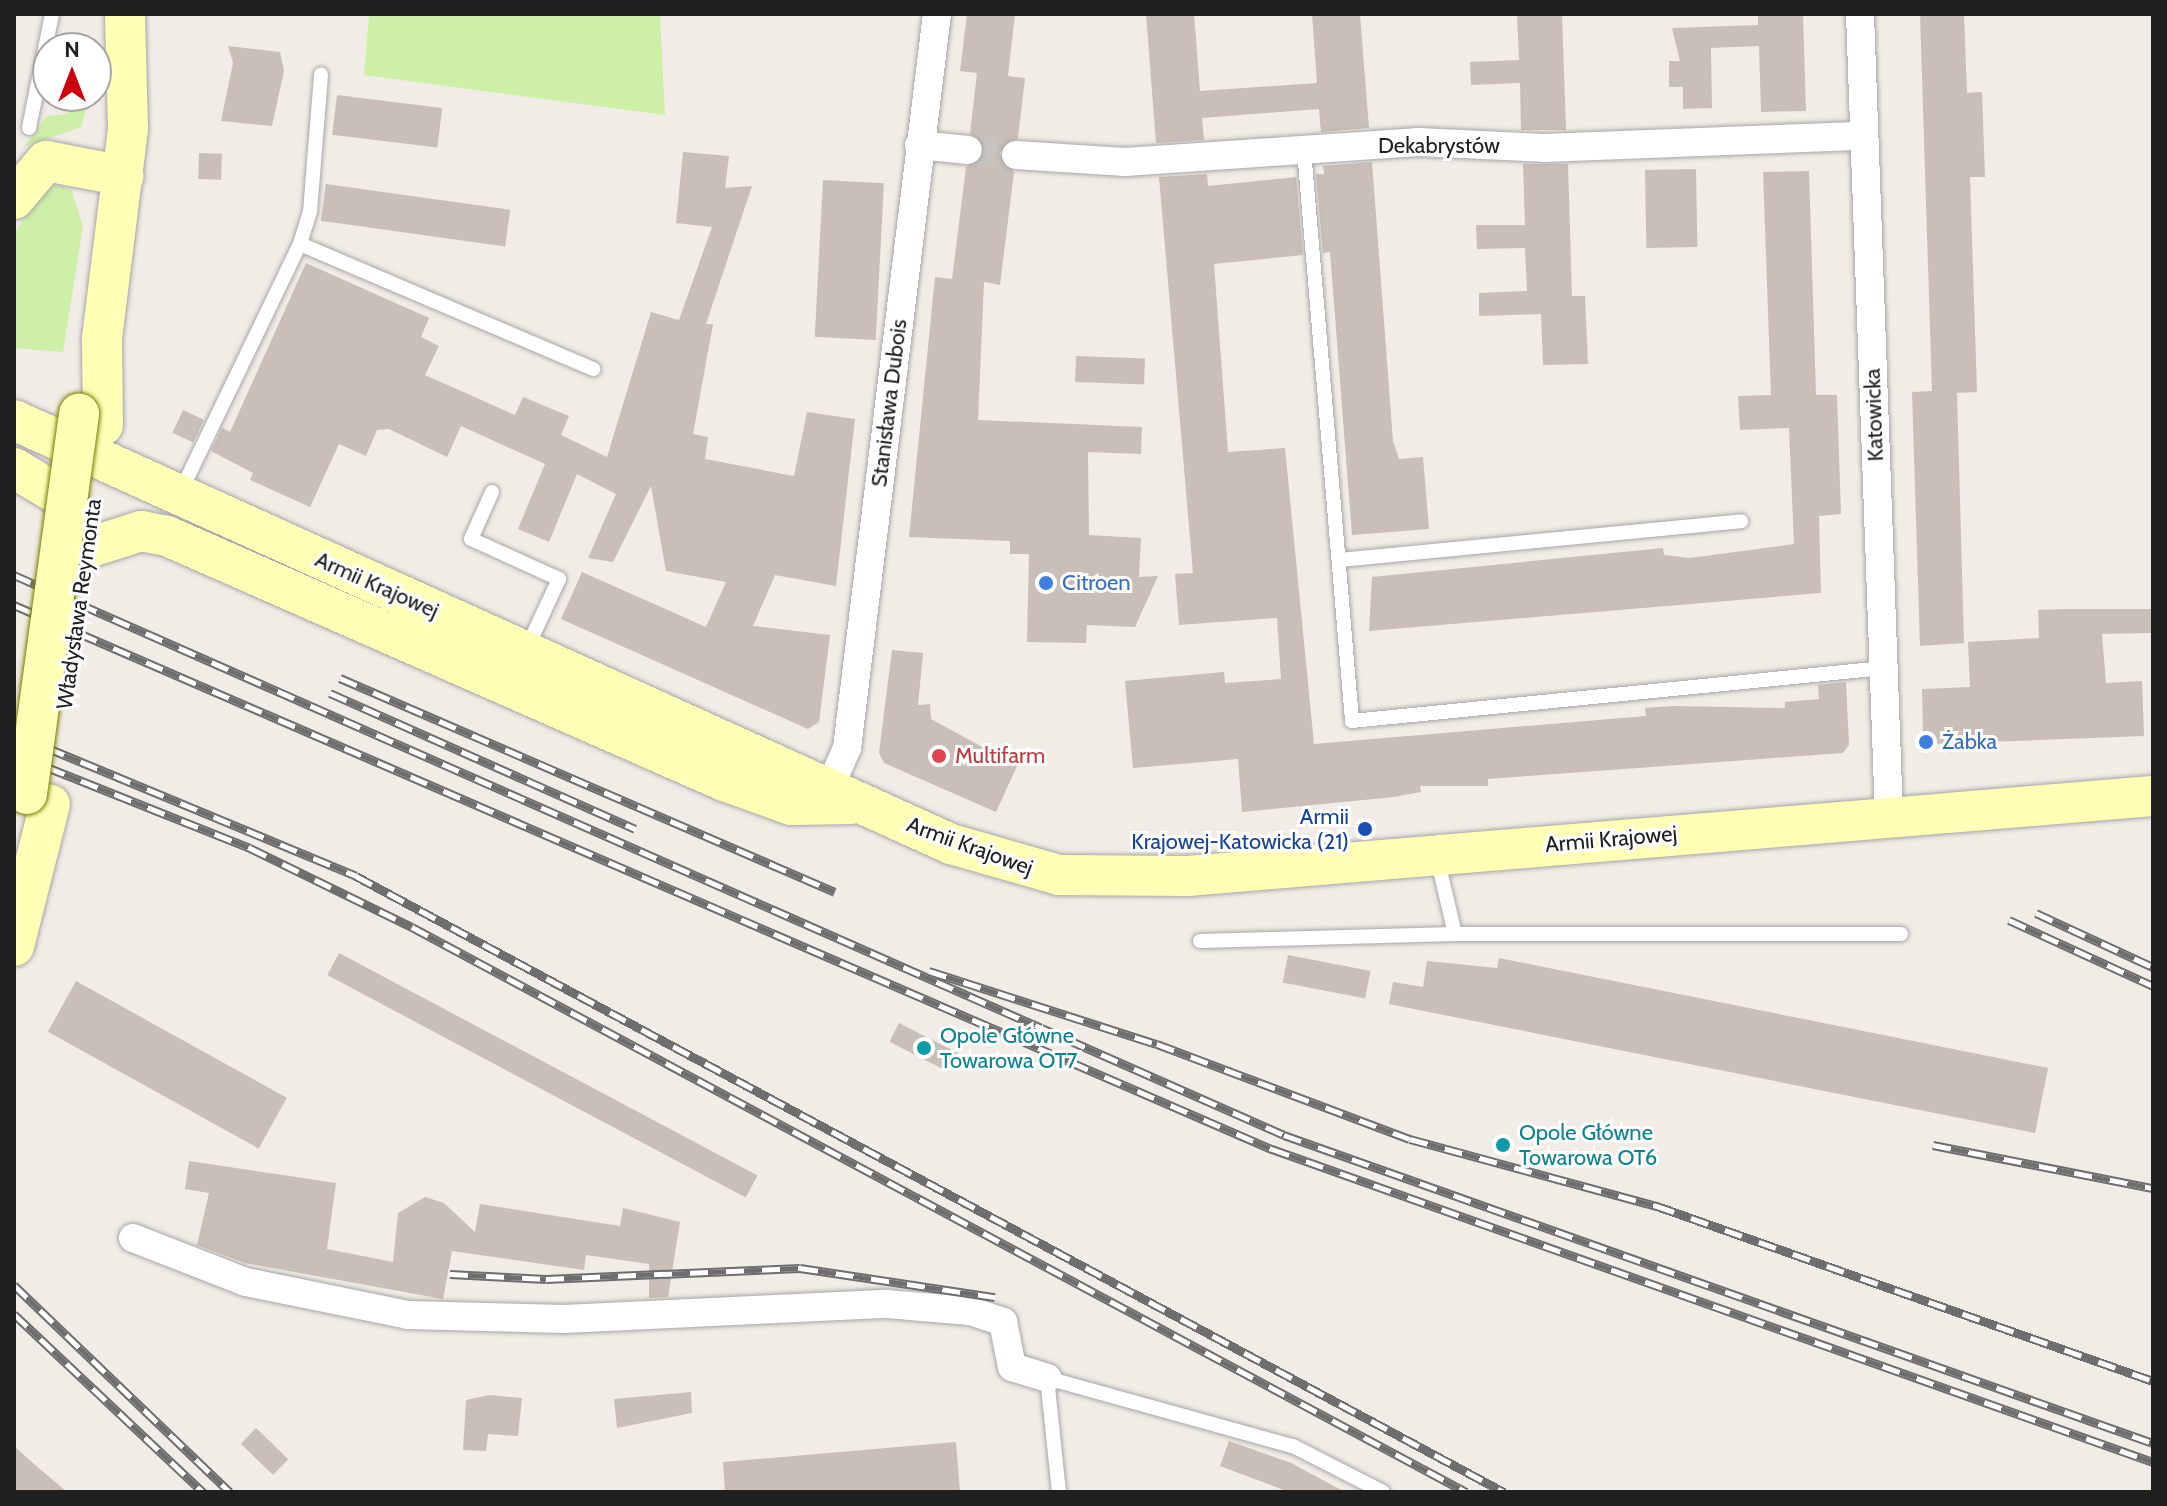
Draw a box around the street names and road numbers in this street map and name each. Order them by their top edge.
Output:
street label: Dekabrystów [1378,133,1500,159]
street label: Stanisława Dubois [866,318,912,488]
street label: Katowicka [1859,368,1889,462]
street label: Władysława Reymonta [51,497,107,711]
street label: Armii Krajowej [311,546,443,624]
street label: Armii Krajowej [903,811,1037,881]
street label: Armii Krajowej [1544,820,1678,858]

